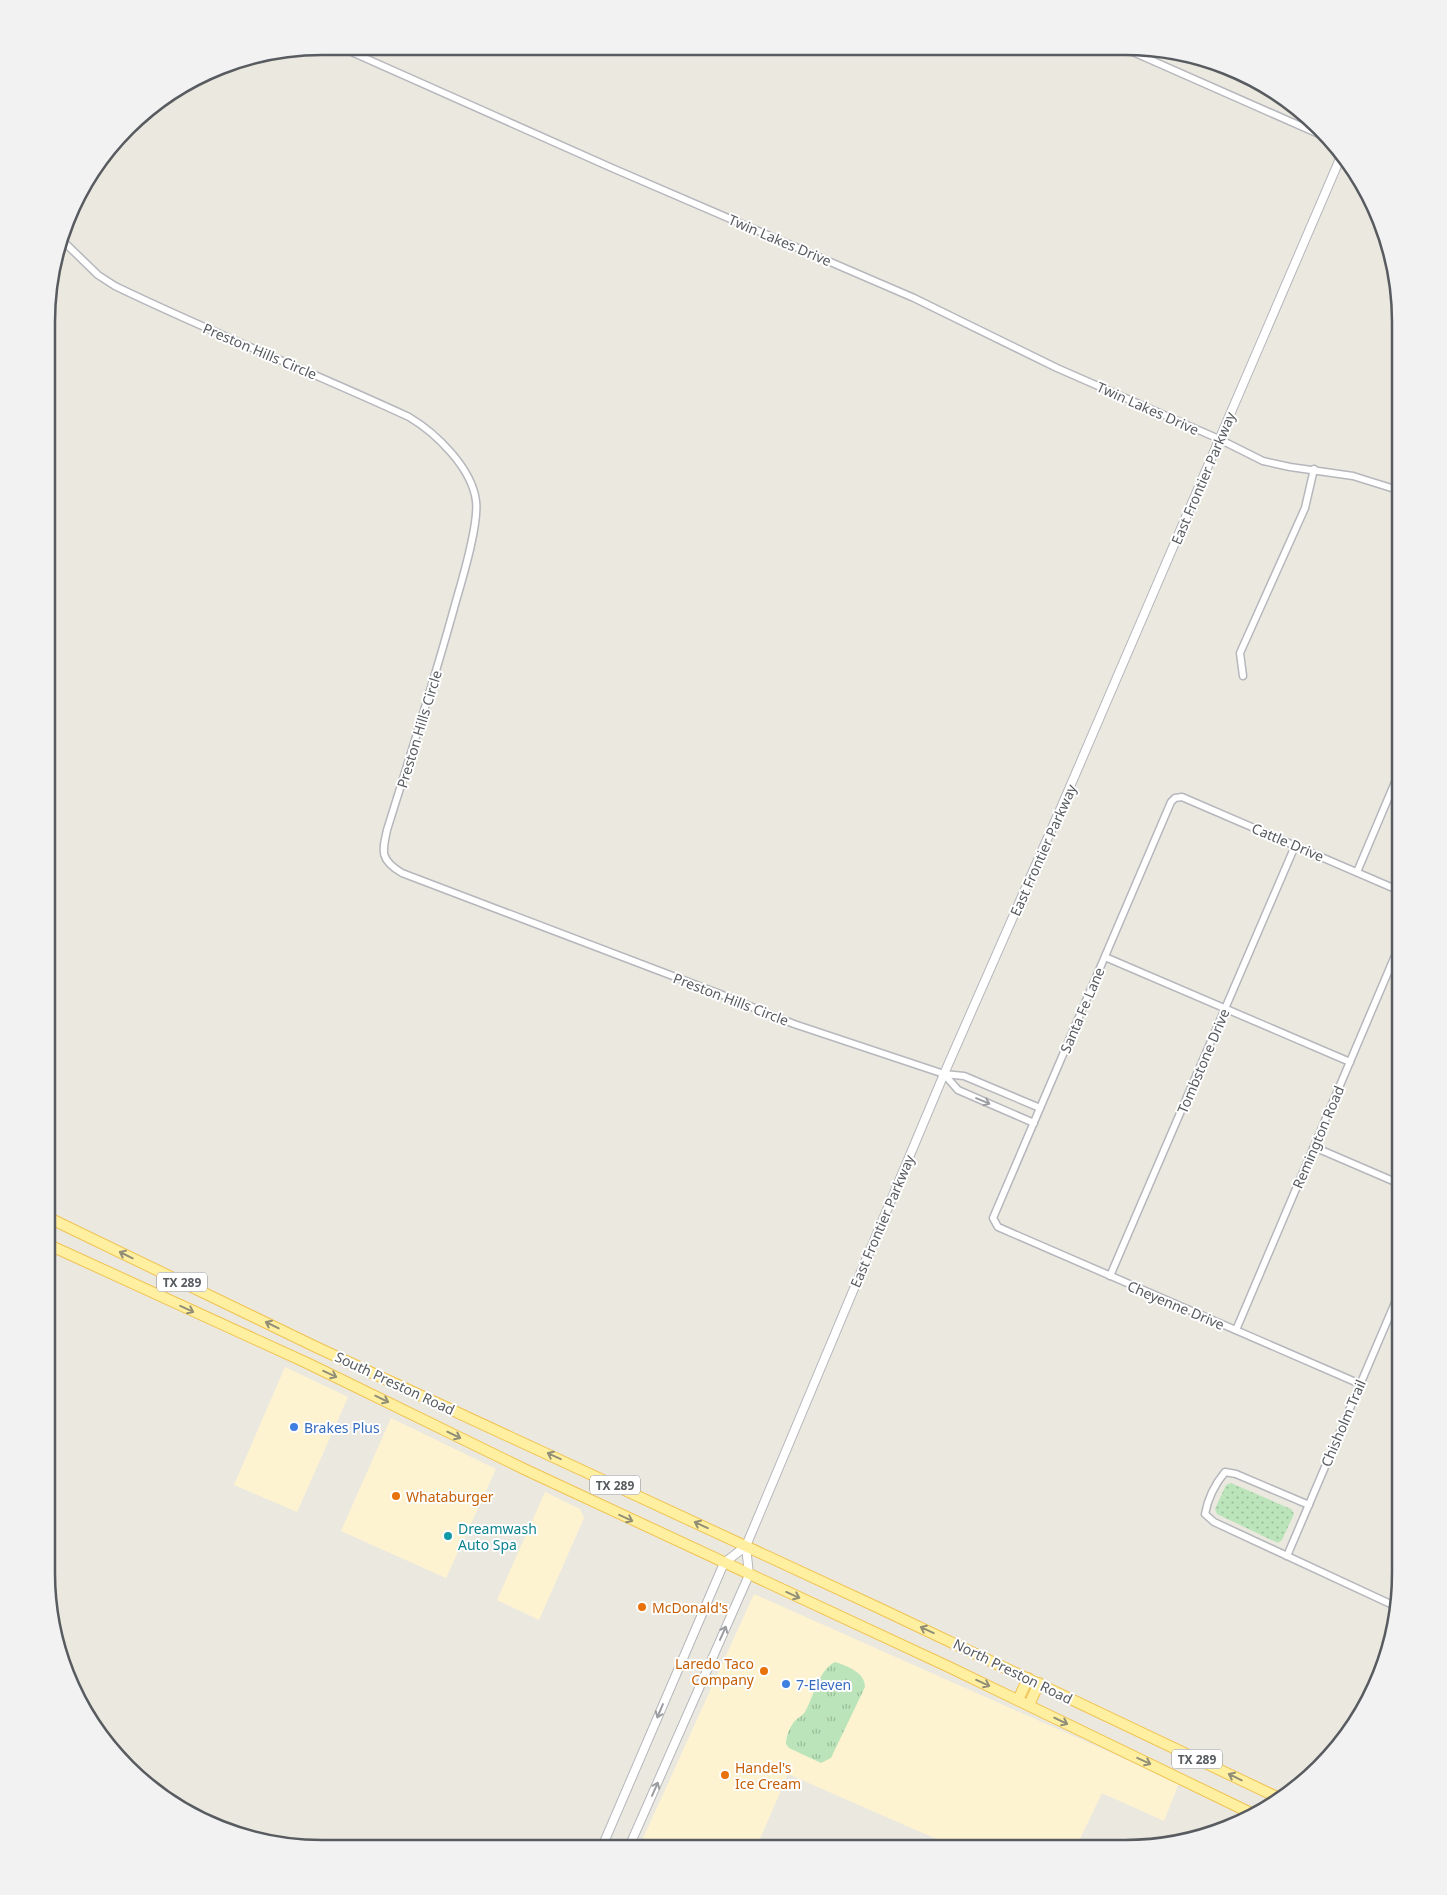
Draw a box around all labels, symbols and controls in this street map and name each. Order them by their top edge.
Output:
street label: Twin Lakes Drive [726,210,834,270]
street label: Preston Hills Circle [200,318,320,384]
street label: Twin Lakes Drive [1094,377,1202,439]
street label: East Frontier Parkway [1166,408,1240,547]
street label: Preston Hills Circle [392,668,446,790]
street label: East Frontier Parkway [1005,780,1081,919]
street label: Cattle Drive [1249,818,1327,866]
street label: Santa Fe Lane [1055,964,1109,1056]
street label: Preston Hills Circle [671,968,792,1030]
street label: Tombstone Drive [1172,1006,1234,1116]
street label: Remington Road [1288,1083,1348,1191]
one-way arrow [975,1097,990,1107]
street label: East Frontier Parkway [845,1151,919,1290]
one-way arrow [119,1249,134,1259]
road number: TX 289 [157,1272,207,1291]
street label: Cheyenne Drive [1125,1276,1227,1334]
one-way arrow [179,1304,194,1314]
one-way arrow [265,1320,280,1330]
street label: South Preston Road [332,1347,458,1419]
one-way arrow [322,1370,337,1379]
street label: Chisholm Trail [1316,1377,1370,1469]
one-way arrow [374,1394,389,1404]
place label: Brakes Plus [304,1418,380,1437]
marker: Brakes Plus [288,1421,300,1433]
one-way arrow [446,1430,461,1440]
one-way arrow [547,1451,562,1460]
road number: TX 289 [590,1476,640,1494]
place label: Whataburger [406,1487,494,1506]
marker: Whataburger [390,1490,402,1502]
one-way arrow [618,1513,633,1523]
place label: Dreamwash Auto Spa [458,1519,537,1554]
one-way arrow [694,1520,709,1529]
marker: Dreamwash Auto Spa [442,1530,454,1542]
one-way arrow [785,1591,800,1601]
place label: McDonald's [652,1598,729,1617]
marker: McDonald's [636,1601,648,1613]
one-way arrow [920,1625,935,1635]
one-way arrow [718,1626,728,1641]
street label: North Preston Road [950,1634,1076,1708]
place label: Laredo Taco Company [675,1654,755,1689]
marker: Laredo Taco Company [758,1665,770,1677]
place label: 7-Eleven [796,1675,851,1694]
marker: 7-Eleven [780,1678,792,1690]
one-way arrow [975,1679,990,1689]
one-way arrow [655,1703,665,1718]
one-way arrow [1054,1716,1069,1726]
road number: TX 289 [1172,1750,1222,1768]
one-way arrow [1136,1757,1151,1767]
place label: Handel's Ice Cream [735,1758,801,1793]
marker: Handel's Ice Cream [719,1769,731,1781]
one-way arrow [1228,1772,1243,1782]
one-way arrow [651,1782,661,1797]

